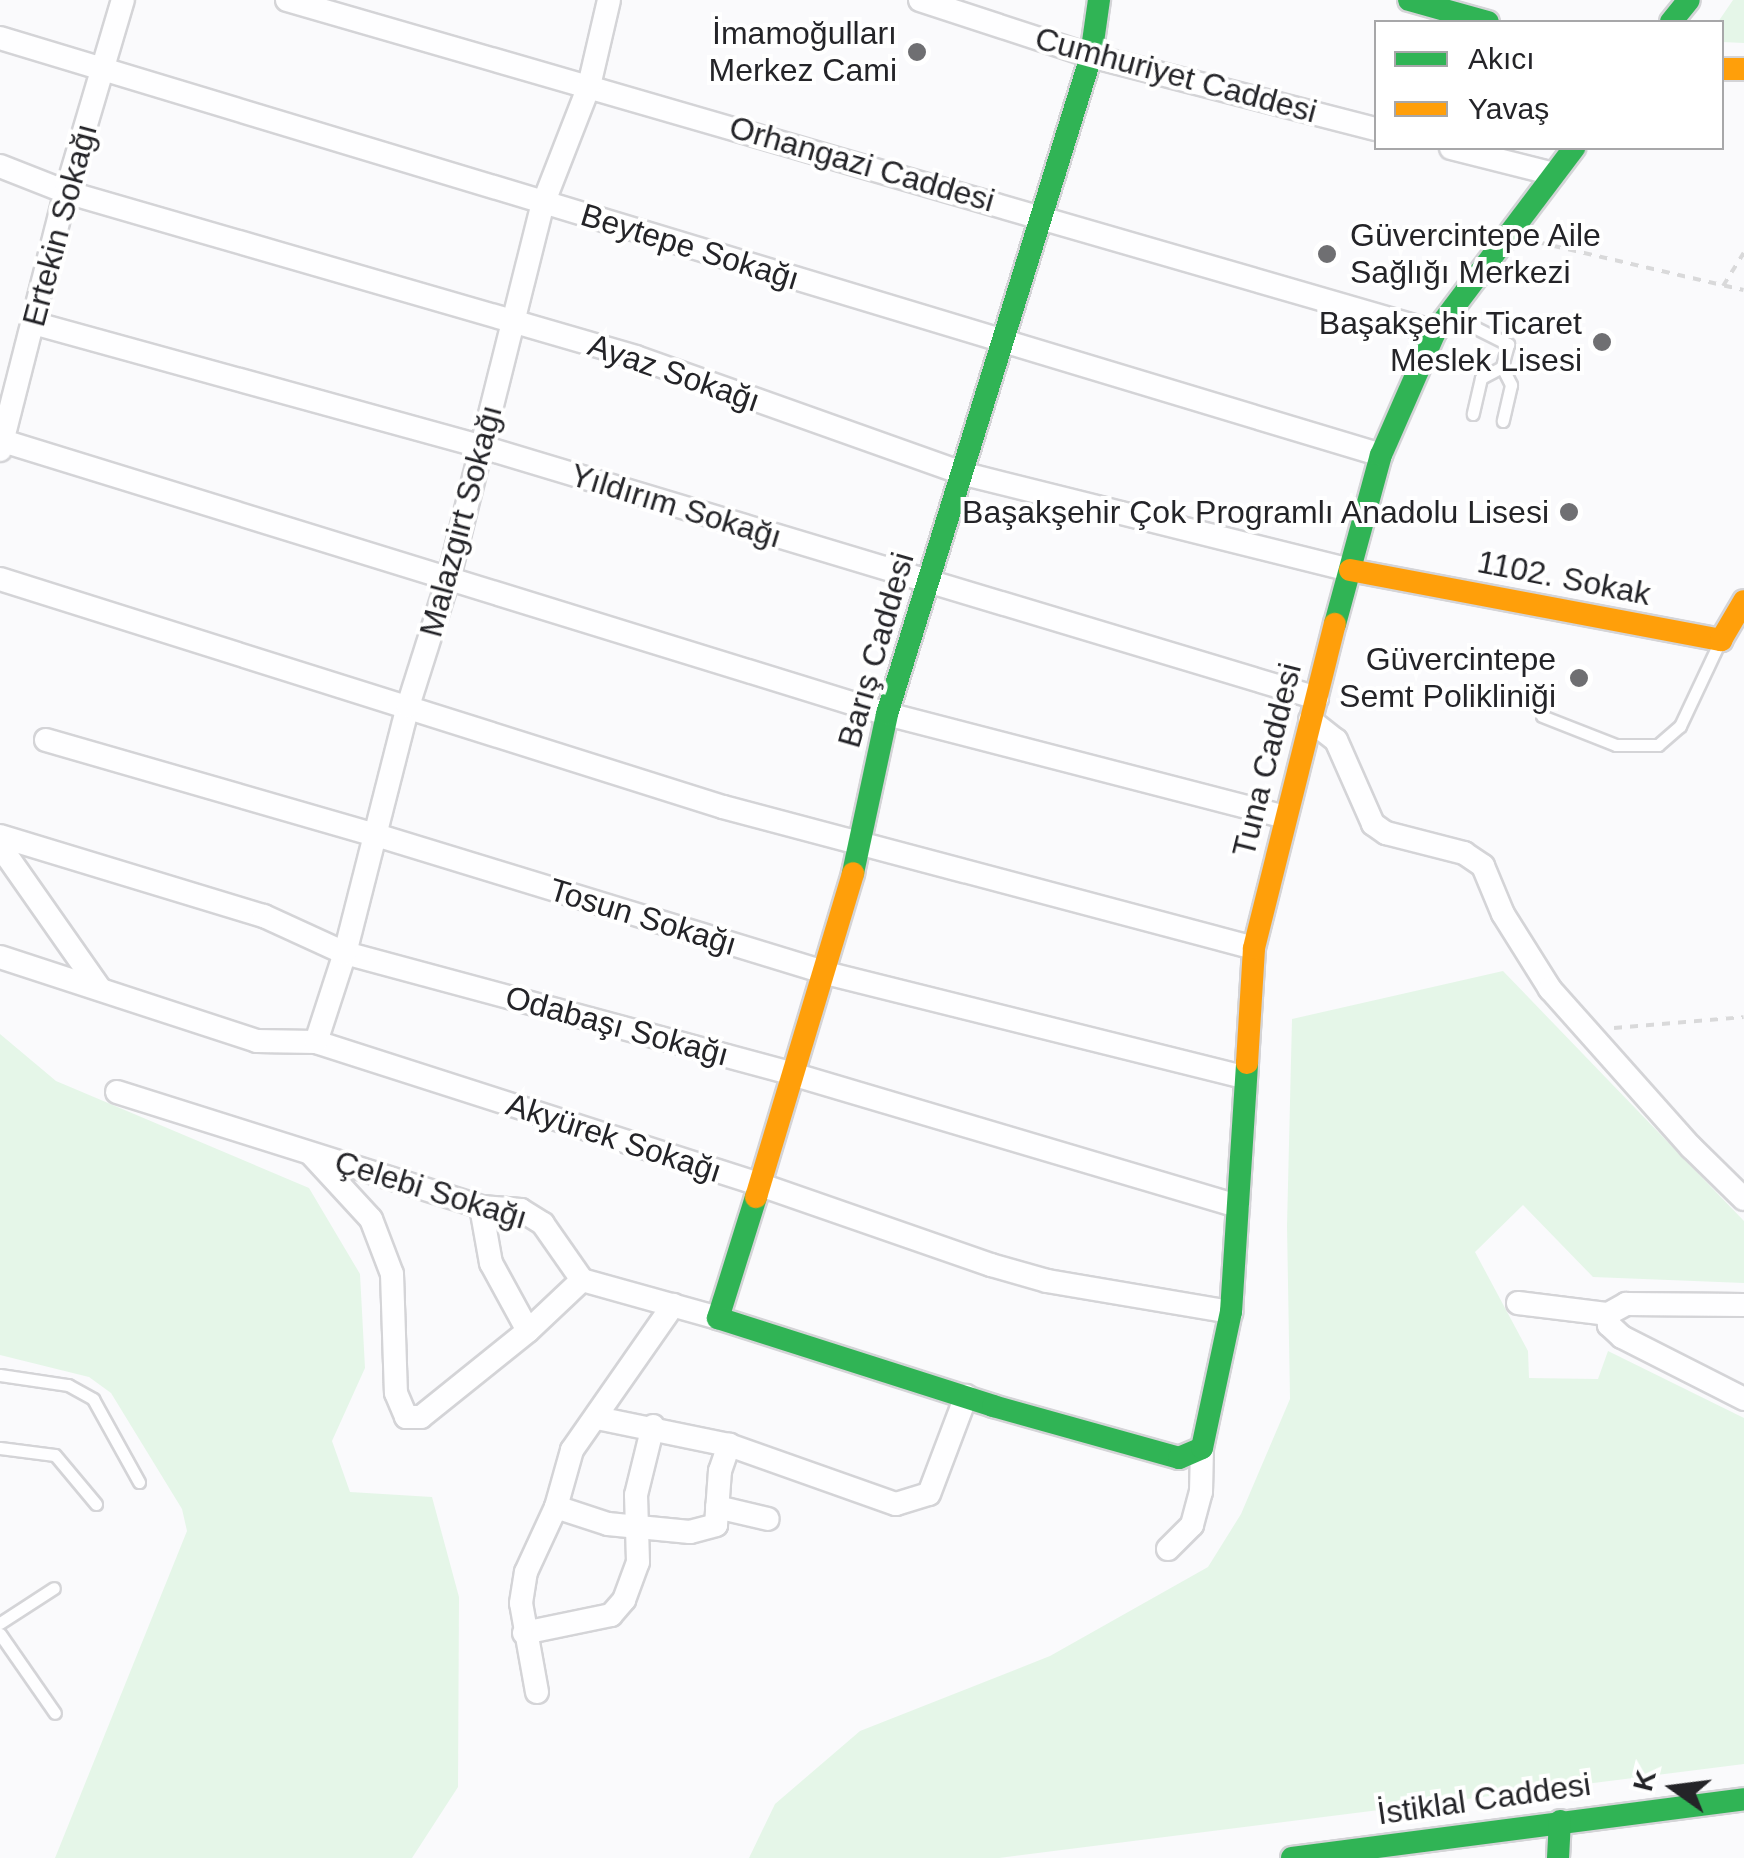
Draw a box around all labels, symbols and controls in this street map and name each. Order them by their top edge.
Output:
place label: İmamoğulları Merkez Cami [709,15,897,90]
street label: Cumhuriyet Caddesi [1031,19,1321,131]
legend [1374,20,1724,150]
marker: İmamoğulları Merkez Cami [906,41,928,63]
text: Akıcı [1468,42,1535,75]
text: Yavaş [1468,92,1549,125]
street label: Orhangazi Caddesi [725,108,999,220]
street label: Ertekin Sokağı [15,120,105,330]
street label: Beytepe Sokağı [576,196,804,298]
place label: Güvercintepe Aile Sağlığı Merkezi [1350,217,1603,292]
marker: Güvercintepe Aile Sağlığı Merkezi [1314,241,1340,267]
place label: Başakşehir Ticaret Meslek Lisesi [1318,305,1582,380]
street label: Ayaz Sokağı [583,326,765,420]
marker: Başakşehir Ticaret Meslek Lisesi [1591,331,1613,353]
street label: Malazgirt Sokağı [412,401,510,641]
street label: Yıldırım Sokağı [566,456,786,556]
place label: Başakşehir Çok Programlı Anadolu Lisesi [960,493,1549,531]
marker: Başakşehir Çok Programlı Anadolu Lisesi [1558,501,1580,523]
street label: 1102. Sokak [1474,542,1654,614]
street label: Barış Caddesi [830,548,922,752]
place label: Güvercintepe Semt Polikliniği [1339,641,1556,716]
street label: Tuna Caddesi [1224,659,1310,861]
marker: Güvercintepe Semt Polikliniği [1566,665,1592,691]
street label: Tosun Sokağı [545,870,741,964]
street label: Odabaşı Sokağı [501,978,733,1074]
street label: Akyürek Sokağı [501,1085,727,1191]
street label: Çelebi Sokağı [330,1143,532,1237]
north arrow [1624,1738,1724,1838]
street label: İstiklal Caddesi [1375,1765,1593,1833]
text: K [1627,1767,1662,1794]

